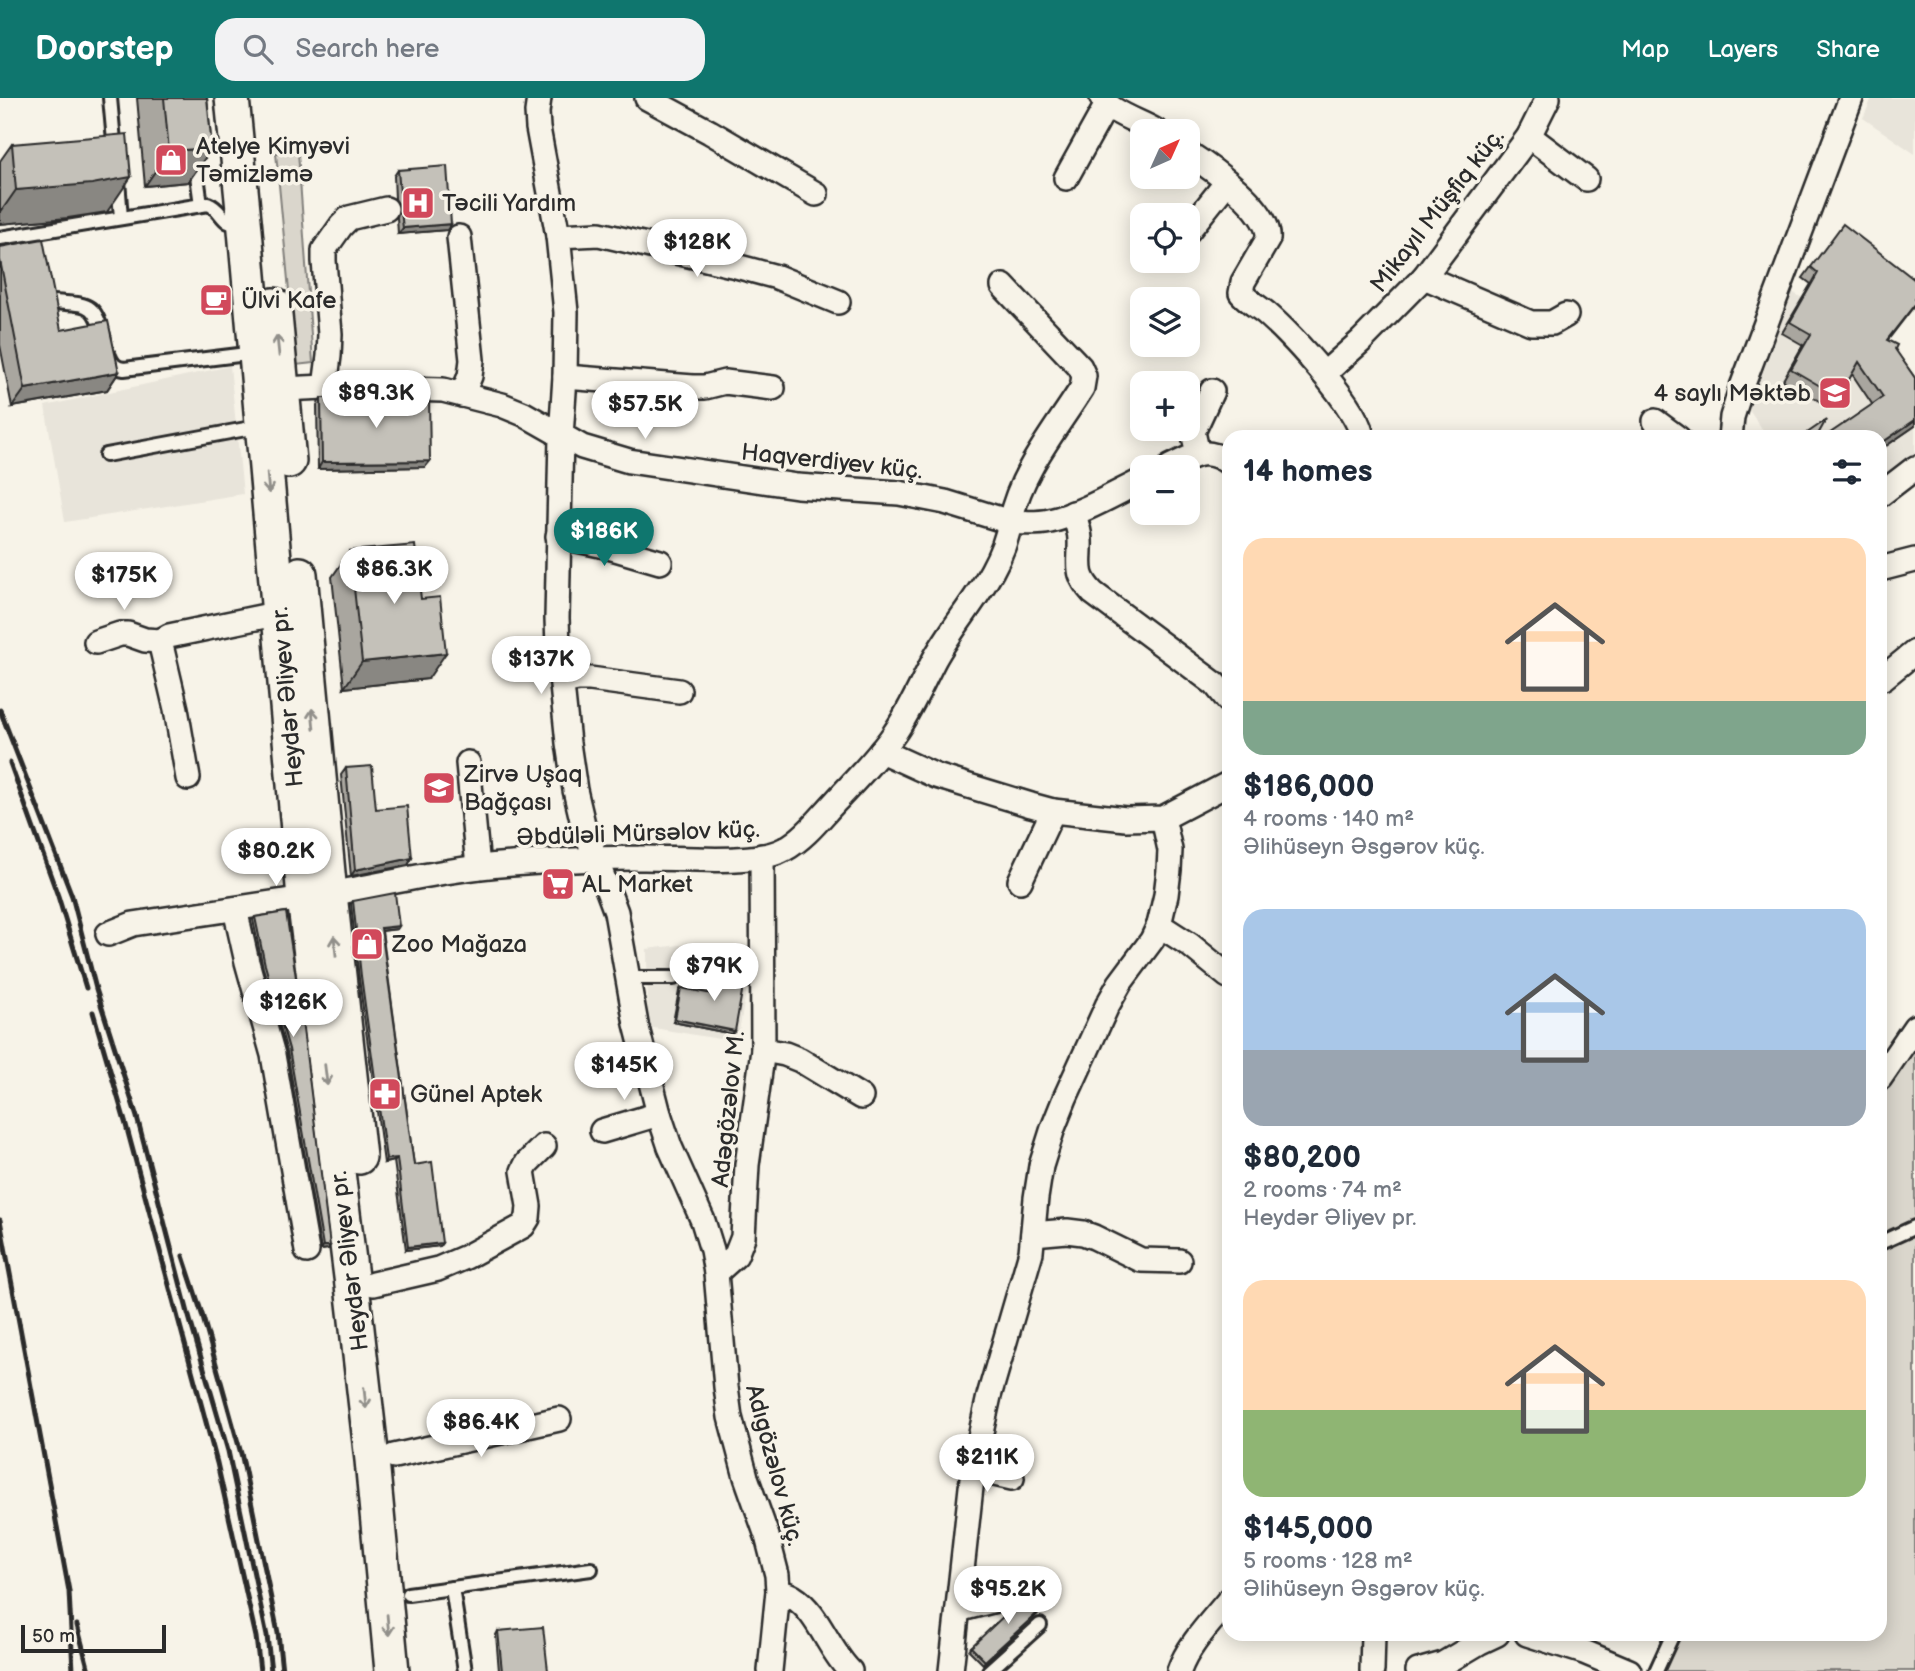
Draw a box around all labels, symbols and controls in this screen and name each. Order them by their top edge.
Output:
search box [215,18,705,81]
text: Doorstep [35,29,173,69]
icon: search [239,30,277,68]
text: Search here [295,34,439,65]
text: Map [1621,35,1669,64]
text: Layers [1707,35,1778,64]
text: Share [1816,35,1880,64]
north arrow [1130,119,1200,189]
map controls [1130,119,1200,525]
street label: Mikayıl Müşfiq küç. [1364,122,1511,298]
place label: Atelye Kimyəvi Təmizləmə [196,132,350,189]
shop icon: Atelye Kimyəvi Təmizləmə [152,141,190,179]
hospital icon: Təcili Yardım [399,184,437,222]
place label: Təcili Yardım [442,189,576,218]
button: locate [1130,203,1200,273]
pin: $128K [648,220,746,279]
text: $128K [663,228,731,256]
cafe icon: Ülvi Kafe [197,281,235,319]
place label: Ülvi Kafe [241,286,336,315]
button: layers [1130,287,1200,357]
one-way arrow [271,336,284,358]
pin: $89.3K [319,370,433,430]
button: + [1130,371,1200,441]
school or university icon: 4 saylı Məktəb [1816,374,1854,412]
text: $89.3K [338,379,414,407]
place label: 4 saylı Məktəb [1654,379,1811,408]
pin: $57.5K [588,382,702,441]
text: $57.5K [607,390,683,418]
street label: Haqverdiyev küç. [740,438,924,485]
icon: filters [1828,453,1866,491]
text: 14 homes [1243,454,1372,490]
button: − [1130,455,1200,525]
one-way arrow [262,471,275,494]
pin: $186K [555,508,653,568]
text: $186K [570,517,638,545]
pin: $86.3K [337,546,451,606]
pin: $175K [75,552,173,612]
text: $86.3K [355,555,433,583]
text: $175K [91,561,157,589]
icon: home [1492,584,1618,710]
street label: Heydər Əliyev pr. [265,606,310,788]
pin: $137K [492,636,590,696]
text: $137K [508,645,574,673]
one-way arrow [306,708,319,731]
place label: Zirvə Uşaq Bağçası [463,760,582,817]
school or university icon: Zirvə Uşaq Bağçası [420,769,458,807]
text: $186,000 [1243,769,1374,805]
text: 4 rooms · 140 m² [1243,805,1414,833]
street label: Əbdüləli Mürsəlov küç. [516,815,760,852]
pin: $80.2K [219,828,333,888]
text: Əlihüseyn Əsgərov küç. [1243,833,1485,861]
text: $80.2K [237,837,315,865]
supermarket icon: AL Market [539,865,577,903]
place label: AL Market [582,870,693,899]
shop icon: Zoo Mağaza [348,925,386,963]
place label: Zoo Mağaza [391,930,527,959]
one-way arrow [329,935,342,957]
pin: $79K [673,944,755,1003]
text: $79K [686,952,742,980]
icon: home [1492,955,1618,1081]
pin: $126K [244,979,342,1039]
text: $126K [259,988,327,1016]
street label: Adəgözəlov M. [706,1029,751,1189]
pin: $145K [575,1042,673,1102]
text: $145K [590,1051,658,1079]
one-way arrow [320,1063,333,1086]
pharmacy icon: Günel Aptek [366,1075,404,1113]
place label: Günel Aptek [410,1080,542,1109]
text: $80,200 [1243,1140,1361,1176]
street label: Heydər Əliyev pr. [324,1169,375,1353]
text: 2 rooms · 74 m² [1243,1176,1402,1204]
text: Heydər Əliyev pr. [1243,1204,1417,1232]
icon: home [1492,1326,1618,1452]
street label: Adıgözəlov küç. [739,1381,810,1549]
one-way arrow [358,1386,371,1409]
pin: $86.4K [424,1400,538,1459]
text: $86.4K [442,1408,520,1436]
pin: $211K [938,1434,1036,1494]
text: $211K [955,1443,1019,1471]
text: $145,000 [1243,1511,1373,1547]
text: 5 rooms · 128 m² [1243,1547,1413,1575]
pin: $95.2K [951,1566,1065,1626]
text: $95.2K [970,1575,1046,1603]
text: Əlihüseyn Əsgərov küç. [1243,1575,1485,1603]
one-way arrow [382,1613,395,1635]
scale bar [21,1622,166,1654]
text: 50 m [32,1625,75,1648]

